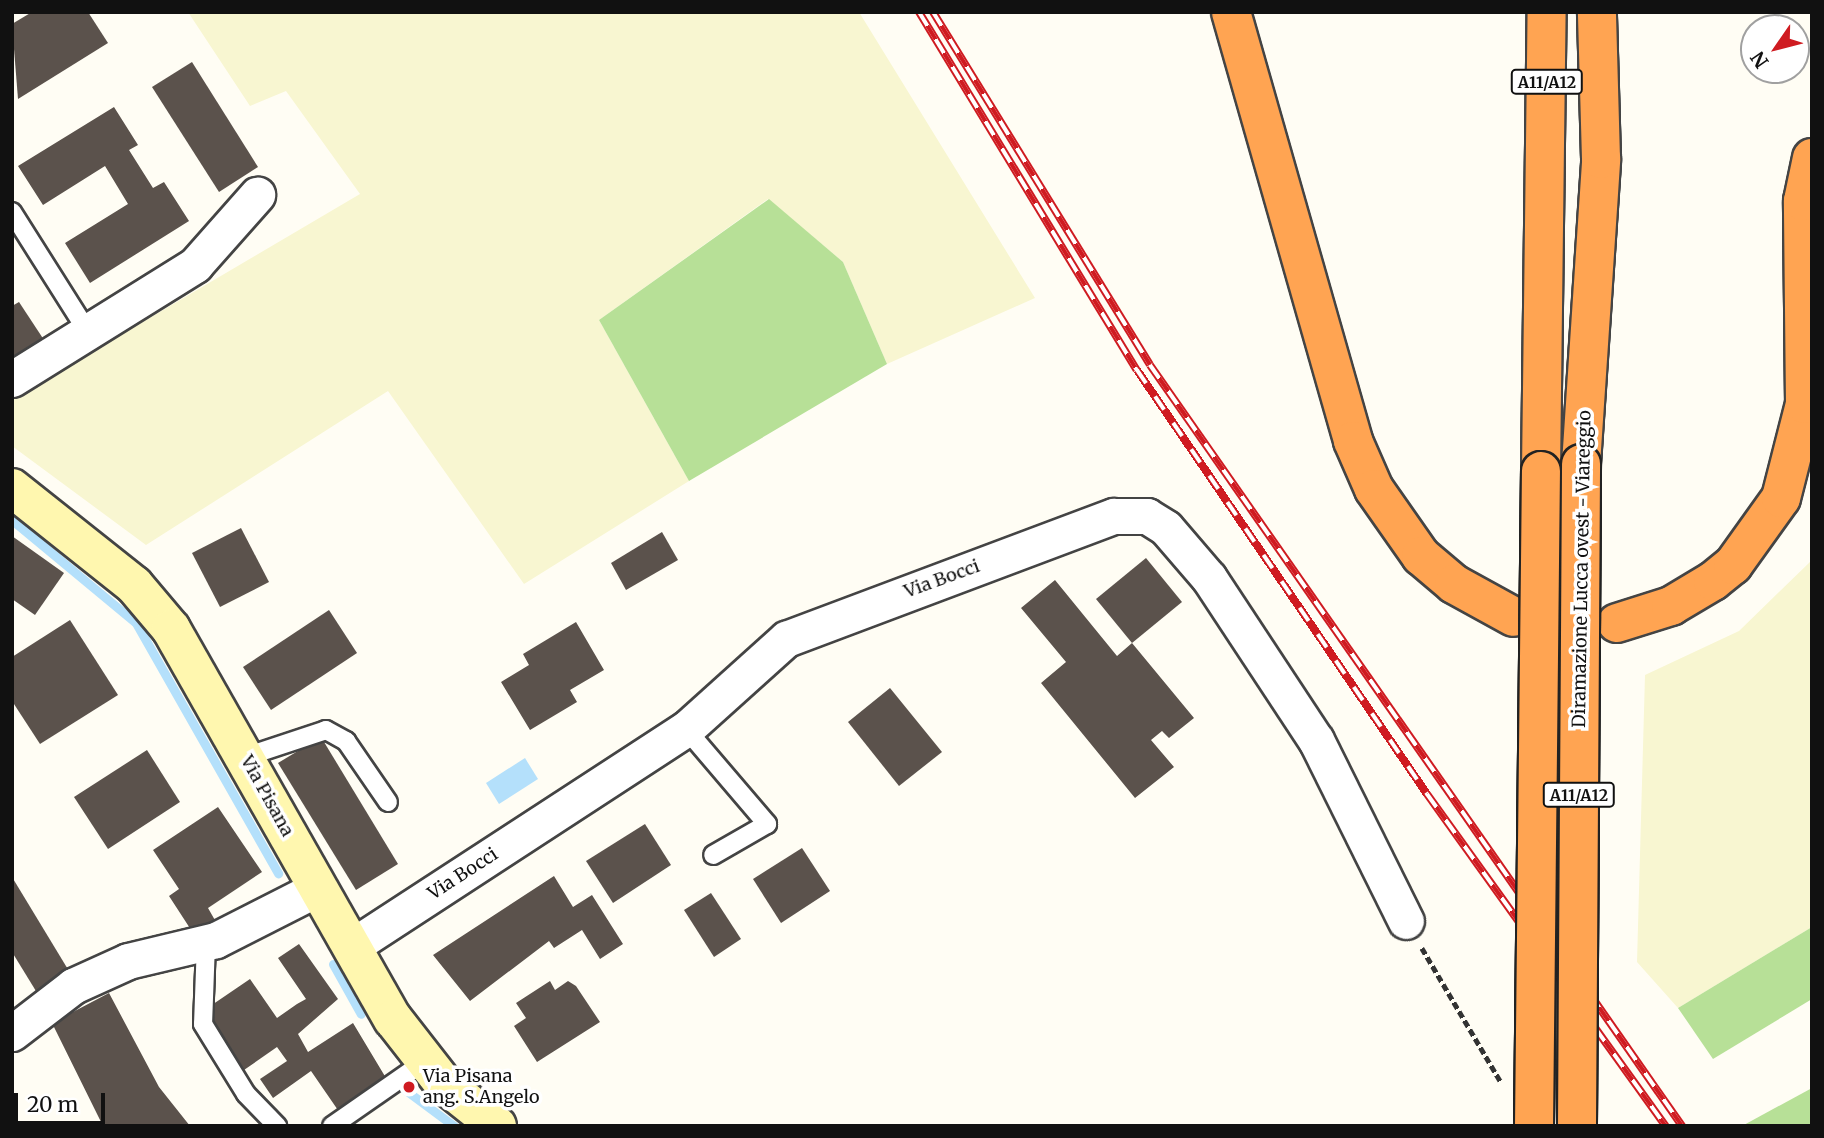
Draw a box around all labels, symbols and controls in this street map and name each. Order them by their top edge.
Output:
north arrow [1740,14,1810,84]
text: N [1745,47,1774,73]
road number: A11/A12 [1510,69,1584,94]
street label: Diramazione Lucca ovest - Viareggio [1568,410,1596,728]
street label: Via Bocci [901,555,983,603]
street label: Via Pisana [236,752,298,840]
road number: A11/A12 [1542,782,1616,808]
street label: Via Bocci [424,843,502,905]
place label: Via Pisana ang. S.Angelo [423,1066,539,1108]
scale bar [18,1078,108,1122]
marker: Via Pisana ang. S.Angelo [401,1079,417,1095]
text: 20 m [27,1091,78,1118]

